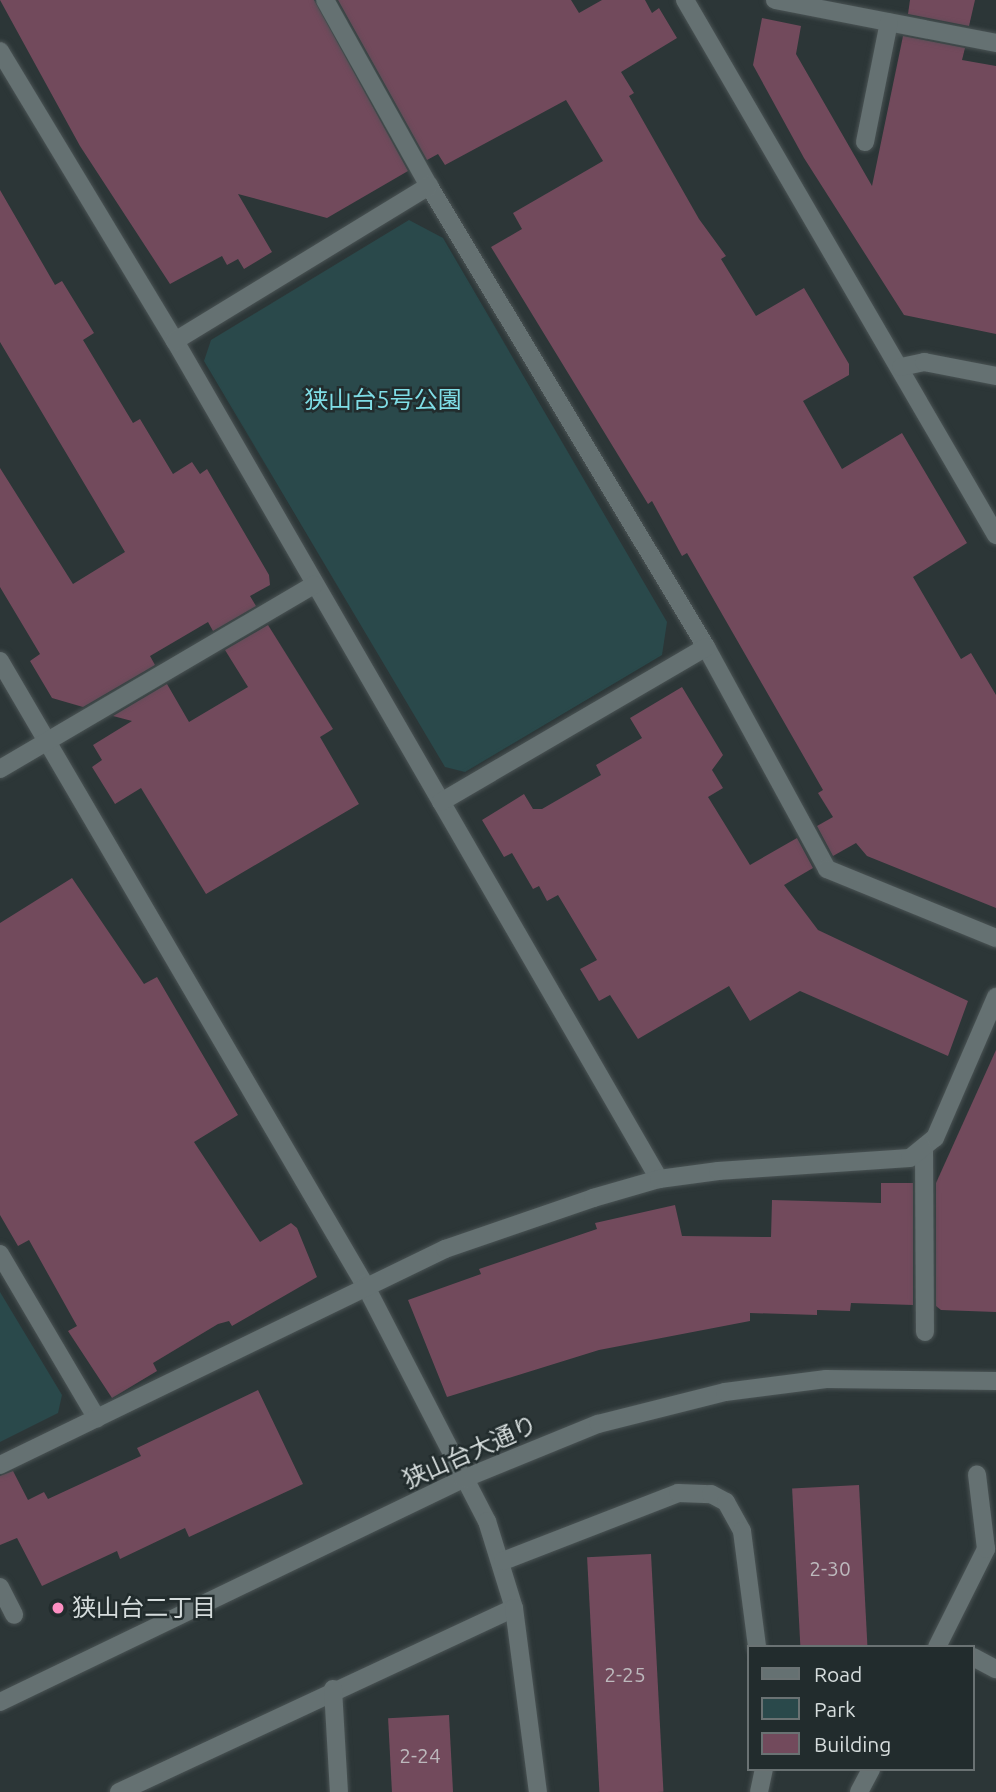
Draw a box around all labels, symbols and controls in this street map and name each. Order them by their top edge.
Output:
park label: 狭山台5号公園 [304,386,462,414]
street label: 狭山台大通り [398,1410,542,1494]
house number: 2-30 [809,1555,851,1581]
place label: 狭山台二丁目 [72,1594,216,1622]
marker: 狭山台二丁目 [50,1600,66,1616]
legend [748,1645,975,1771]
house number: 2-25 [604,1661,646,1687]
text: Road [814,1662,862,1686]
text: Park [814,1697,856,1721]
text: Building [814,1732,891,1756]
house number: 2-24 [399,1742,441,1768]

